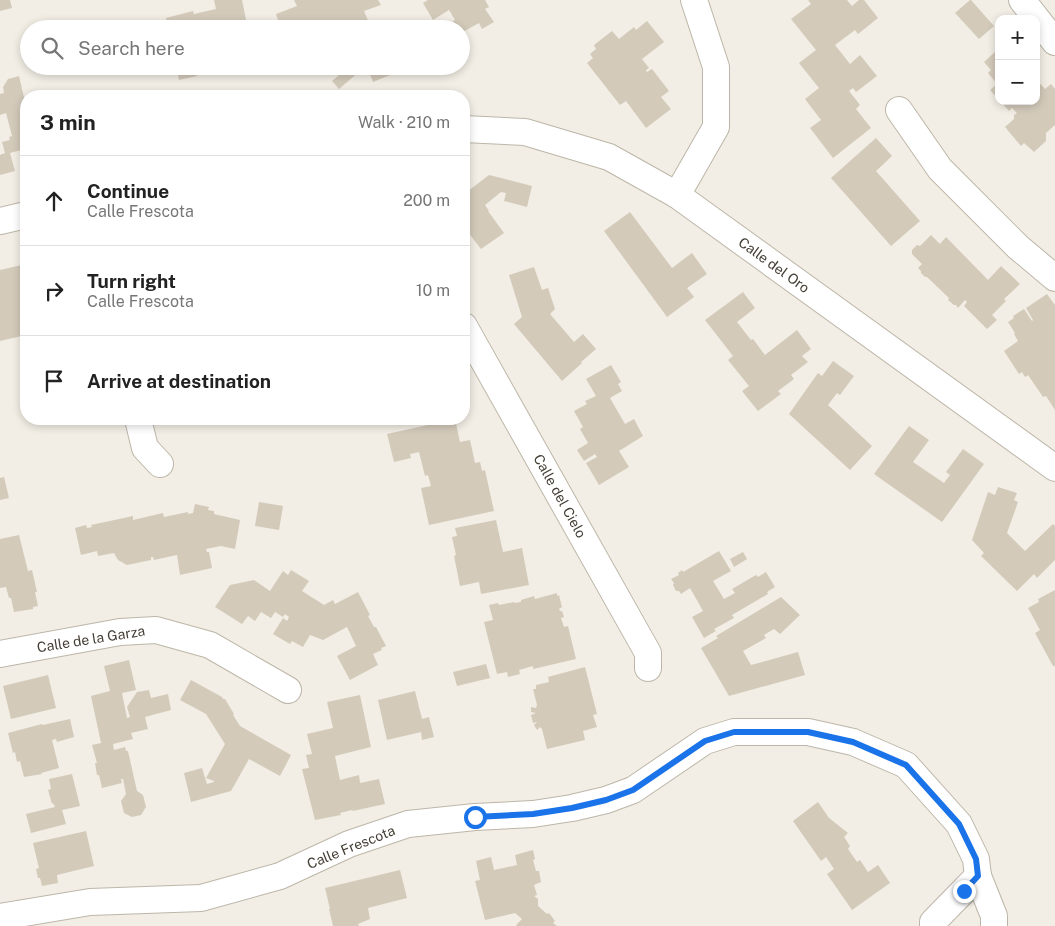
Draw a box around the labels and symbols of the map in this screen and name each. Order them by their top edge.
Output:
street label: Calle del Oro [735,234,813,296]
street label: Calle del Cielo [530,451,590,541]
street label: Calle de la Garza [36,623,146,655]
route start [464,806,487,829]
street label: Calle Frescota [305,822,397,872]
route end [953,880,976,903]

